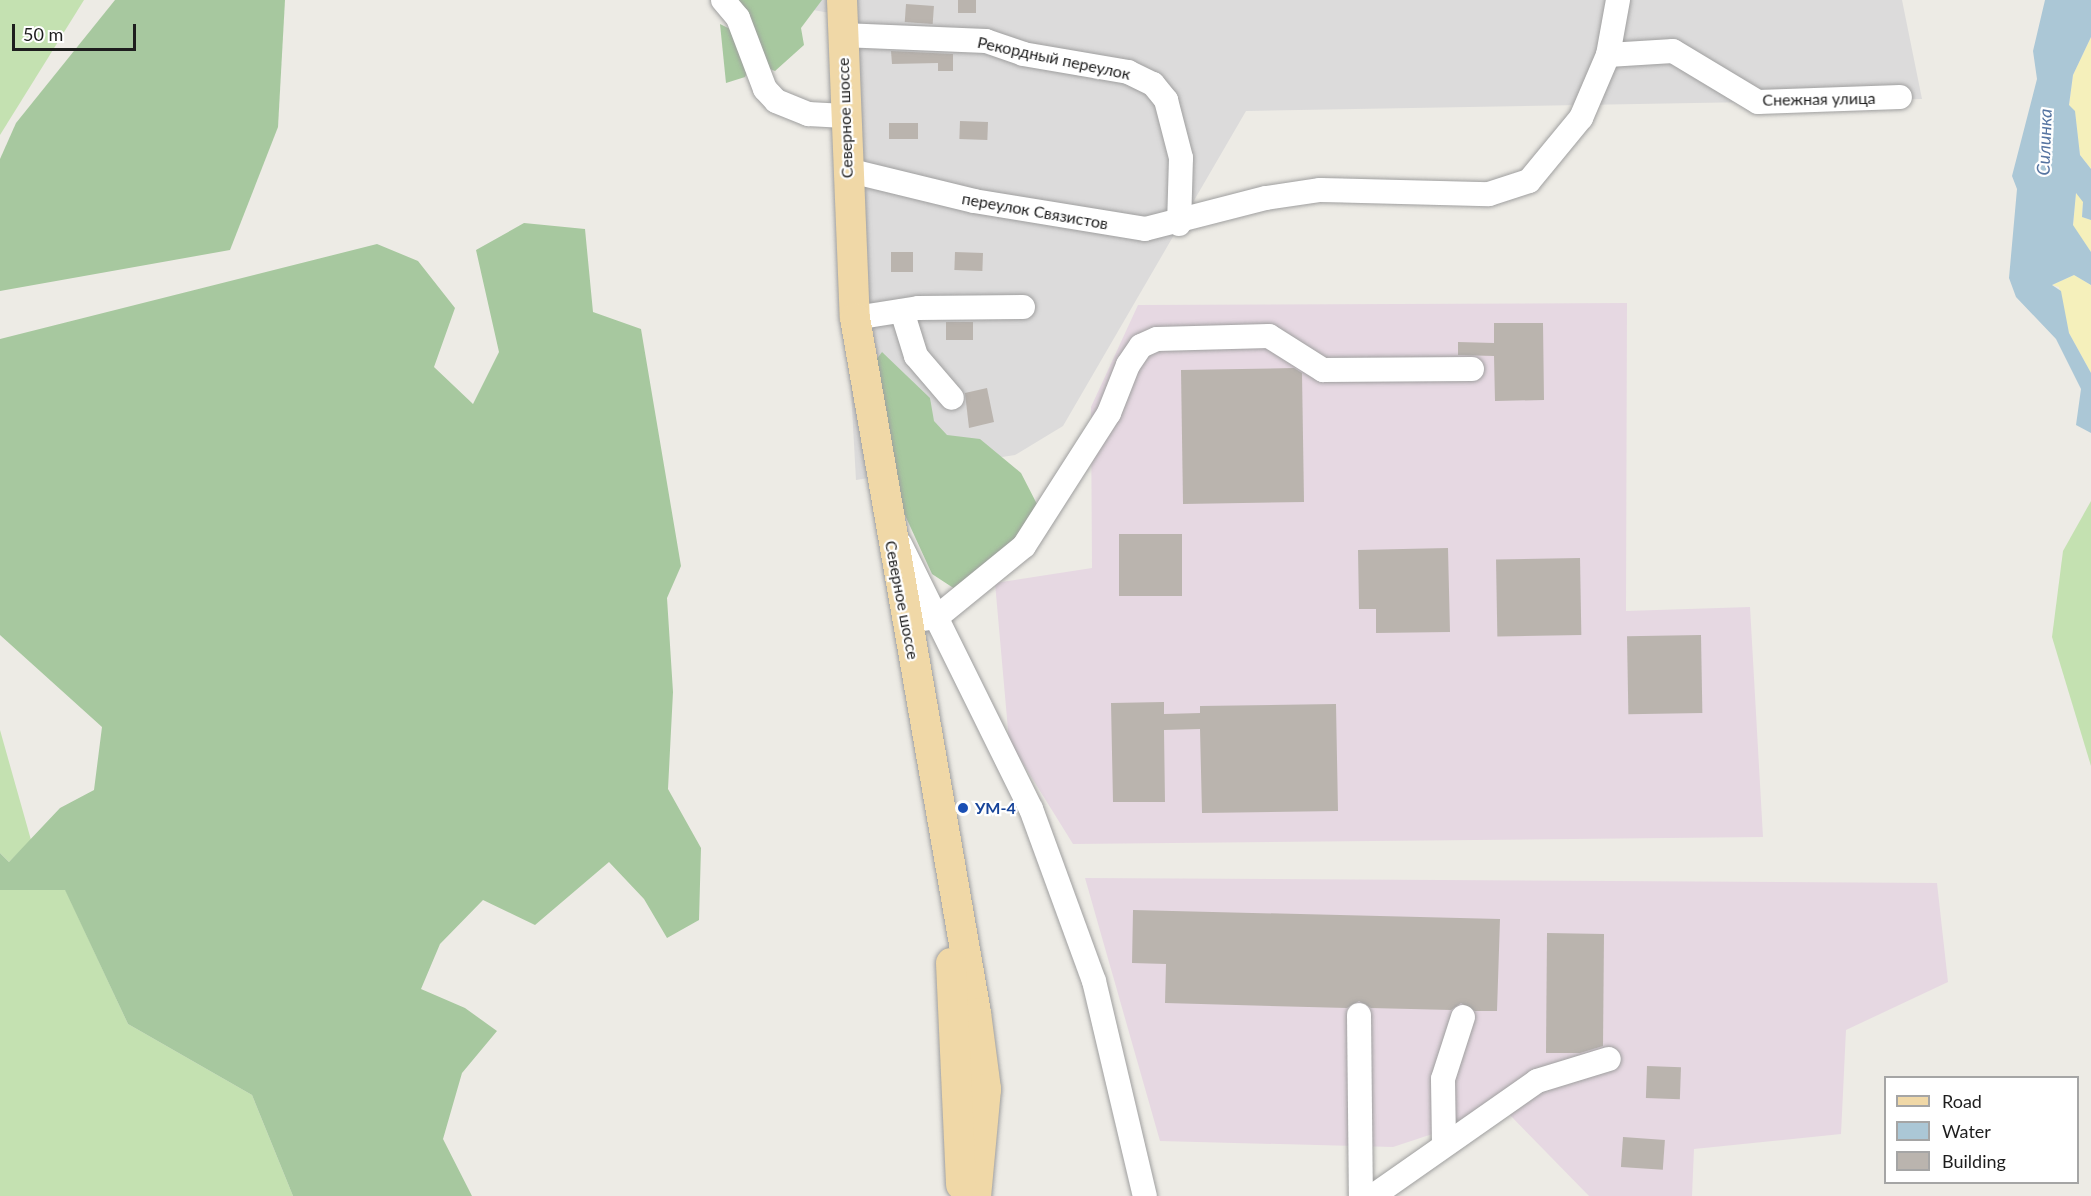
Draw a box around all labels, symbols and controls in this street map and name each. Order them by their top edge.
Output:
scale bar [15,12,140,50]
text: 50 m [23,23,63,45]
street label: Рекордный переулок [976,32,1132,84]
street label: Северное шоссе [833,57,857,179]
street label: Снежная улица [1762,88,1876,110]
water label: Силинка [2032,108,2056,176]
street label: переулок Связистов [960,189,1110,233]
street label: Северное шоссе [881,539,923,661]
place label: УМ-4 [975,798,1016,818]
marker: УМ-4 [956,801,970,815]
legend [1884,1076,2079,1184]
text: Road [1942,1090,1982,1112]
text: Water [1942,1120,1991,1142]
text: Building [1942,1150,2006,1172]

